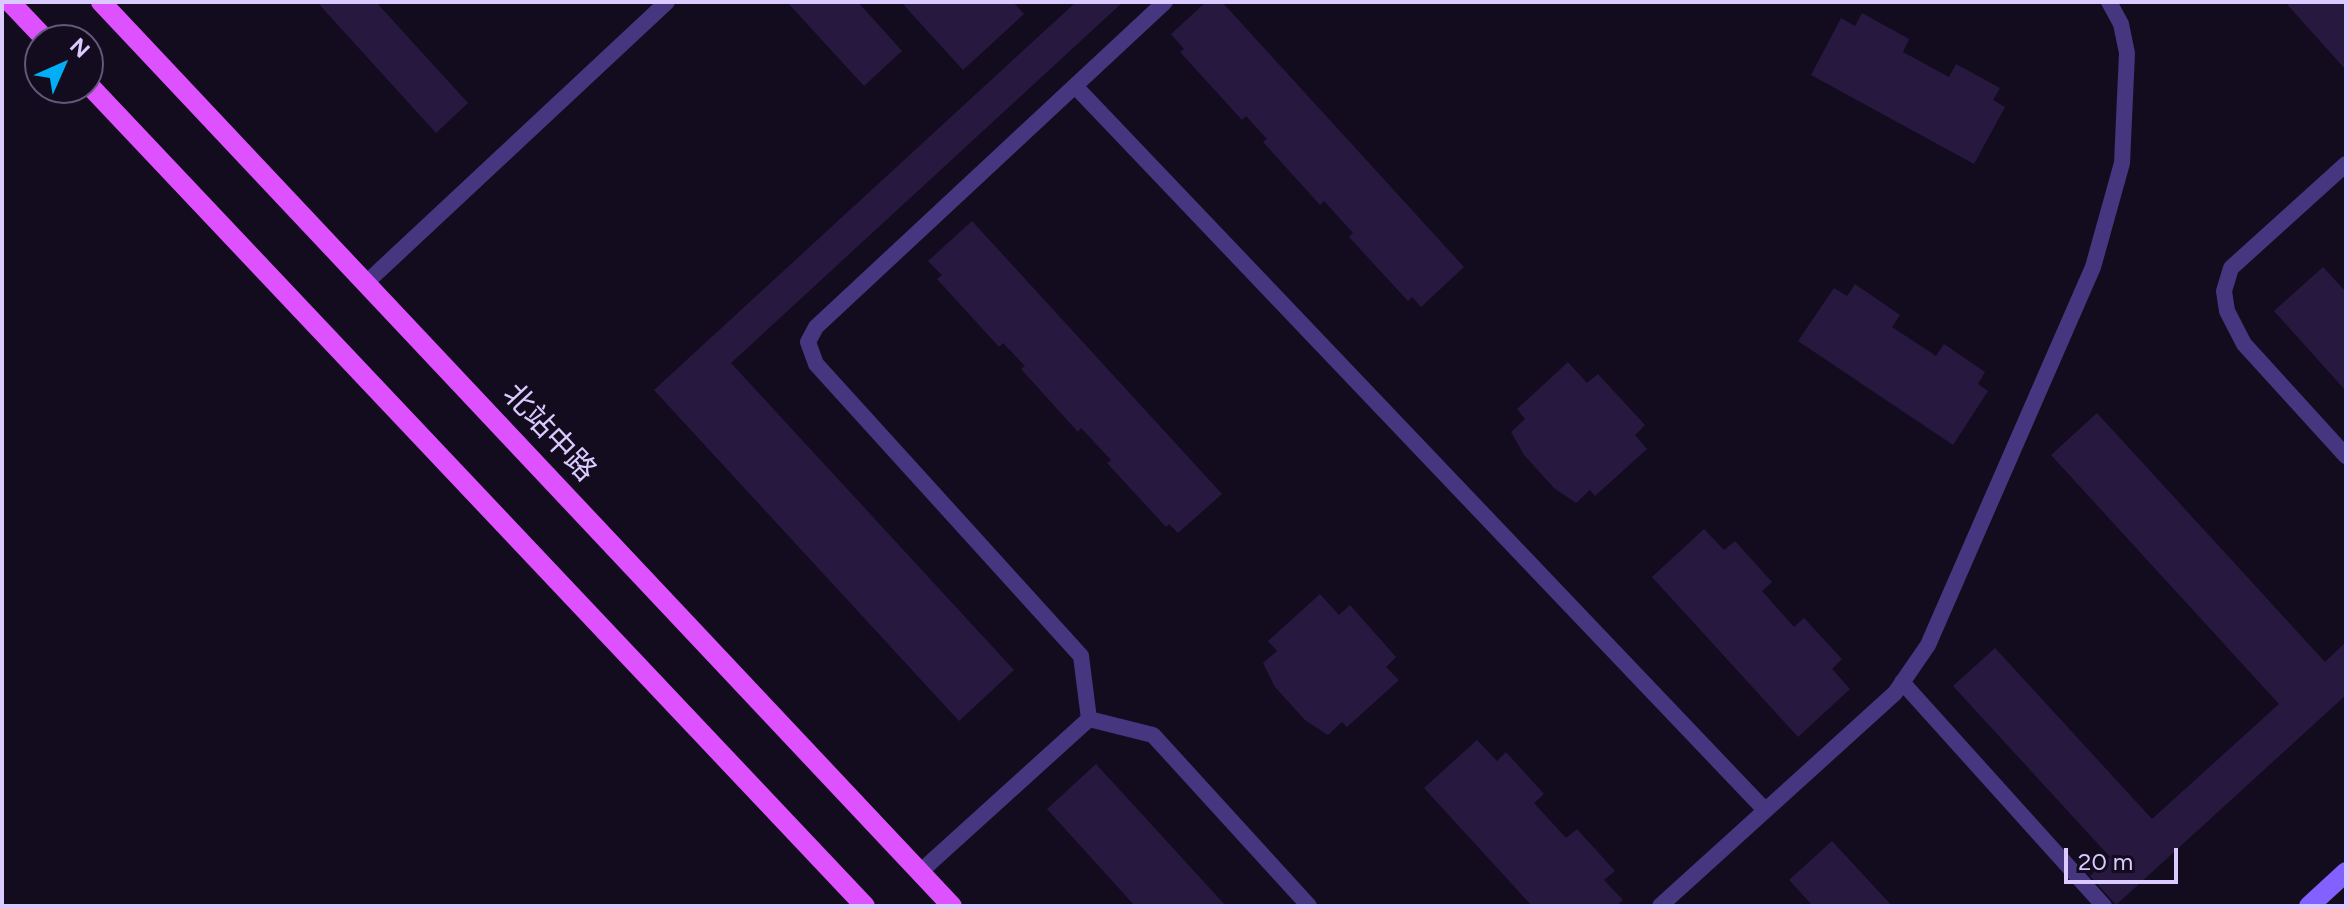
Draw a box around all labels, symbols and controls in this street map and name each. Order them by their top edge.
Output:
north arrow [24,24,104,104]
text: N [64,33,95,64]
street label: 北站中路 [495,377,603,489]
scale bar [2068,832,2182,882]
text: 20 m [2078,847,2133,876]

